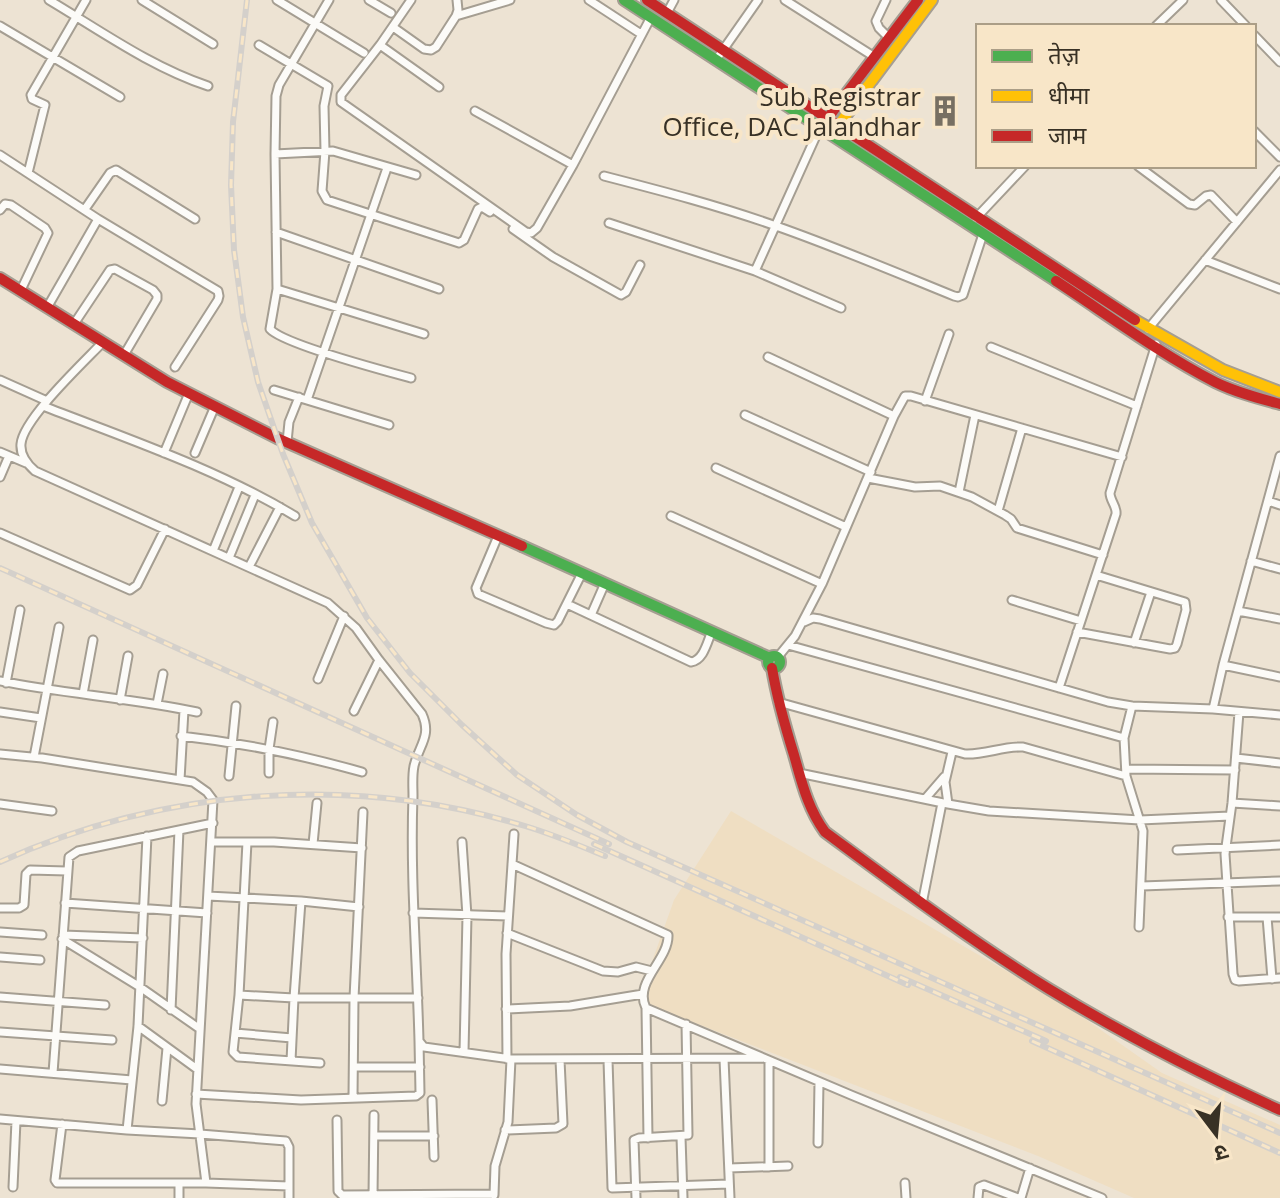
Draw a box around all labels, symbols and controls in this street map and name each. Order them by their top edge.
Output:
legend [976,24,1256,168]
text: तेज़ [1048,38,1081,71]
place label: Sub Registrar Office, DAC Jalandhar [662,78,921,144]
text: धीमा [1048,78,1090,111]
building icon: Sub Registrar Office, DAC Jalandhar [928,94,962,128]
text: जाम [1048,118,1087,151]
north arrow [1176,1094,1256,1174]
text: उ [1210,1138,1232,1171]

